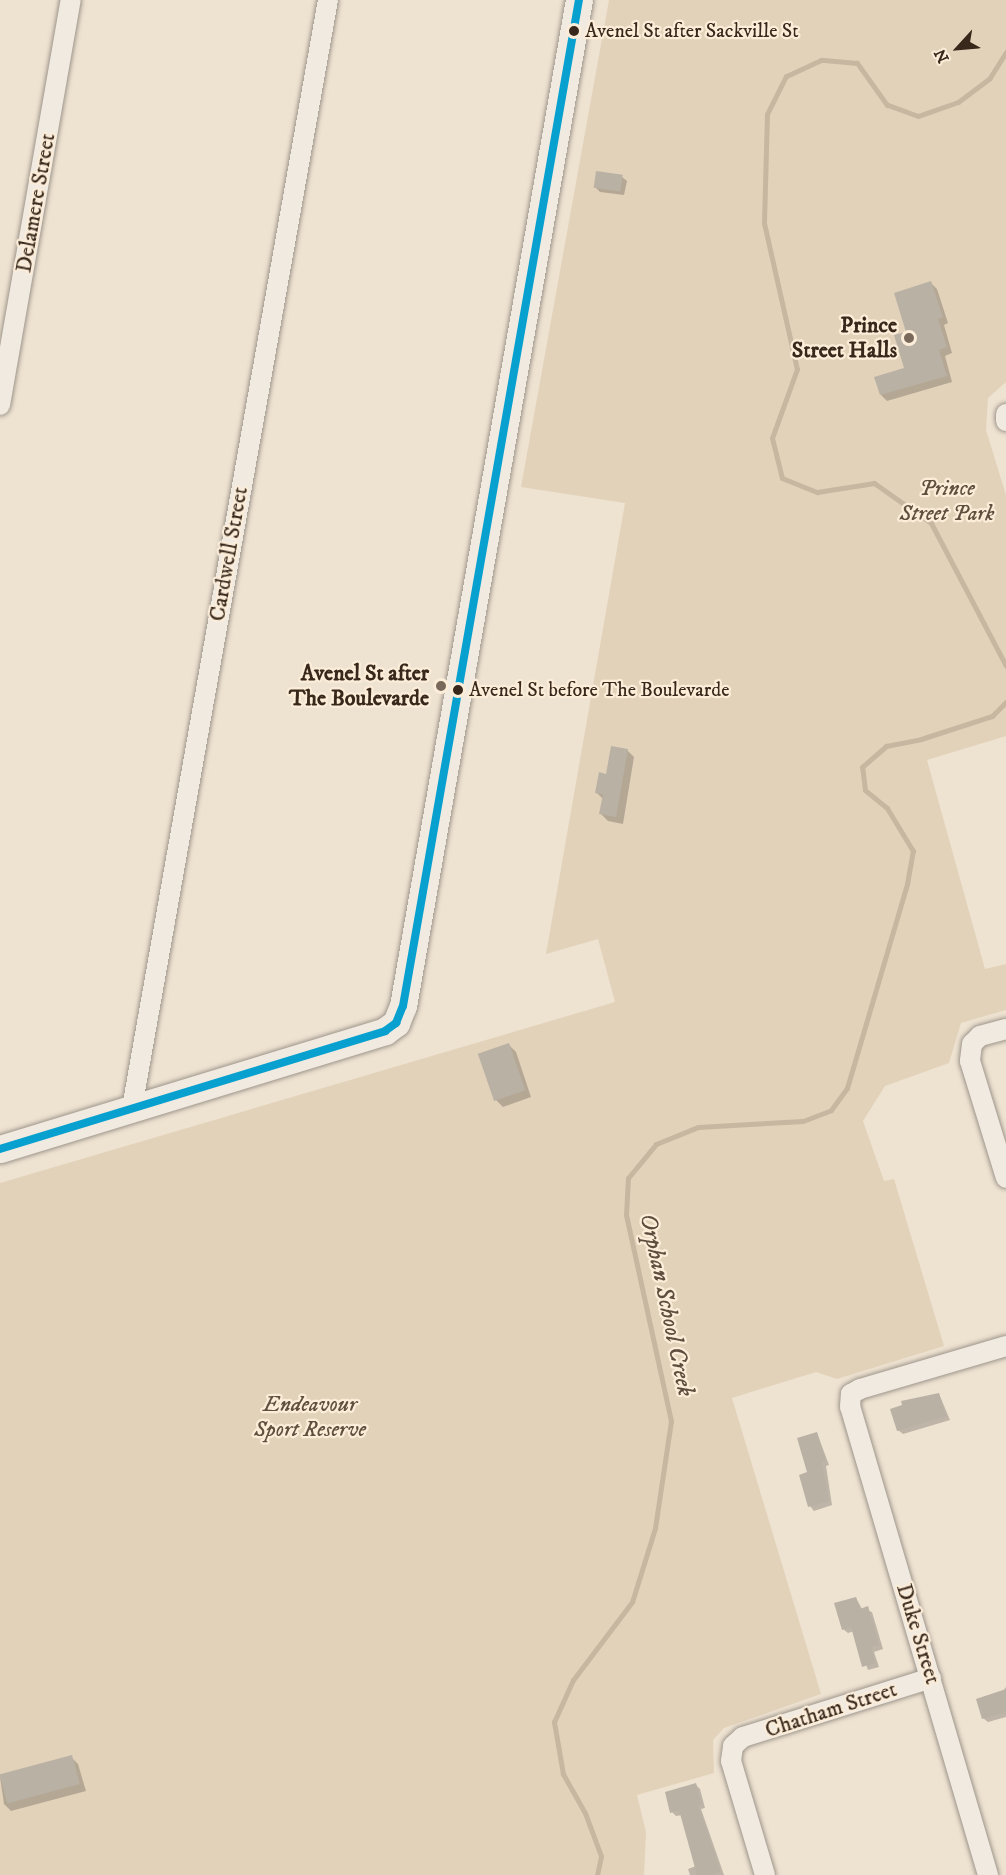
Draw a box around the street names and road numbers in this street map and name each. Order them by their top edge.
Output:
street label: Delamere Street [11,131,61,275]
street label: Cardwell Street [204,485,254,623]
street label: Duke Street [890,1581,946,1687]
street label: Chatham Street [762,1676,900,1744]

